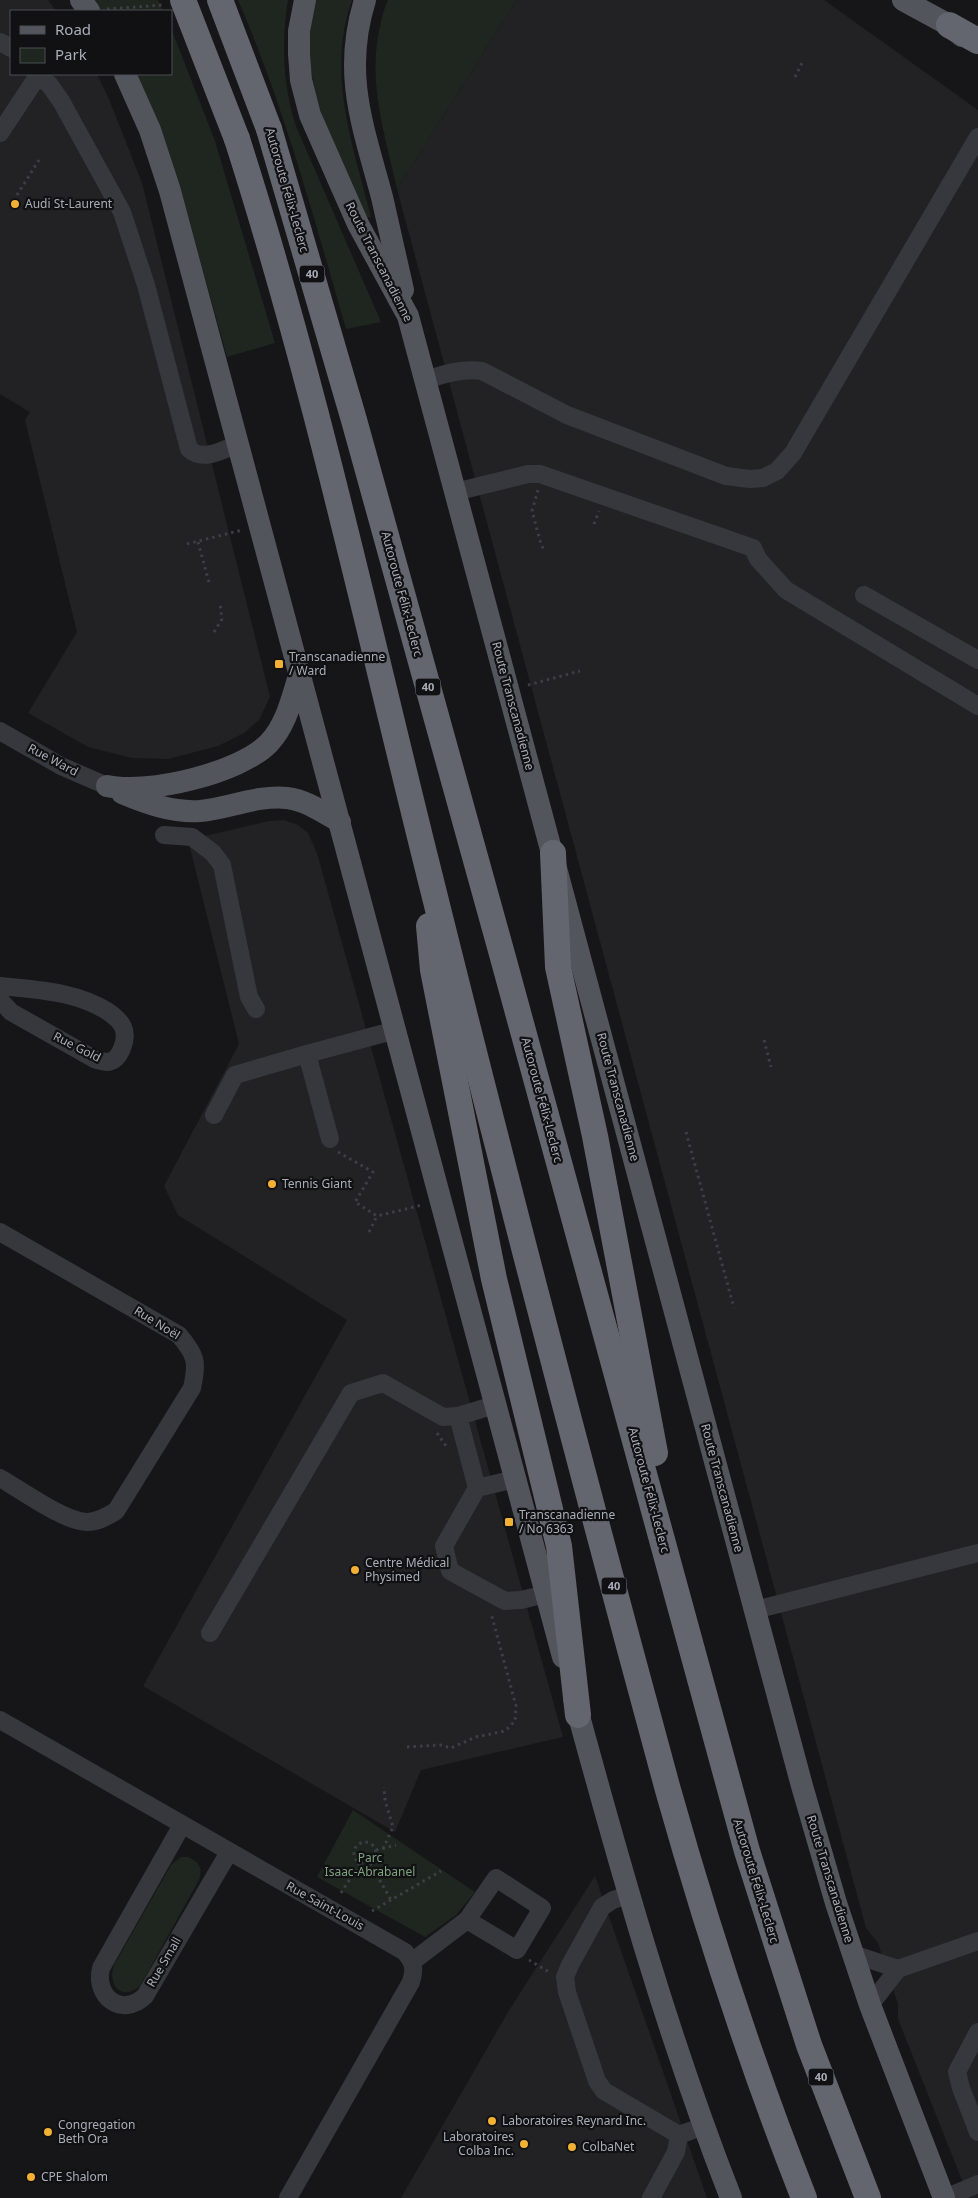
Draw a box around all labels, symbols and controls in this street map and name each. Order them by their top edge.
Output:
legend [10,10,172,75]
text: Road [55,19,91,39]
text: Park [55,44,87,64]
street label: Autoroute Félix-Leclerc [262,126,313,254]
place label: Audi St-Laurent [25,195,113,212]
marker: Audi St-Laurent [9,198,21,210]
street label: Route Transcanadienne [342,199,417,325]
road number: 40 [300,266,324,282]
street label: Autoroute Félix-Leclerc [378,529,427,659]
street label: Route Transcanadienne [488,640,539,772]
place label: Transcanadienne / Ward [289,648,385,679]
marker: Transcanadienne / Ward [273,658,285,670]
road number: 40 [416,679,440,696]
street label: Rue Ward [25,739,81,780]
street label: Rue Gold [51,1027,104,1066]
street label: Route Transcanadienne [593,1031,644,1163]
street label: Autoroute Félix-Leclerc [518,1035,567,1165]
place label: Tennis Giant [282,1175,352,1192]
marker: Tennis Giant [266,1178,278,1190]
street label: Rue Noël [131,1302,183,1343]
street label: Route Transcanadienne [697,1422,748,1554]
street label: Autoroute Félix-Leclerc [625,1425,674,1555]
place label: Transcanadienne / No 6363 [519,1506,615,1537]
marker: Transcanadienne / No 6363 [503,1516,515,1528]
place label: Centre Médical Physimed [365,1554,449,1585]
marker: Centre Médical Physimed [349,1564,361,1576]
road number: 40 [602,1578,626,1594]
street label: Route Transcanadienne [803,1813,858,1945]
street label: Autoroute Félix-Leclerc [730,1817,784,1945]
park label: Parc Isaac-Abrabanel [325,1849,415,1880]
street label: Rue Saint-Louis [283,1877,367,1934]
street label: Rue Small [142,1933,185,1990]
road number: 40 [808,2068,834,2086]
place label: Laboratoires Reynard Inc. [502,2112,646,2129]
marker: Laboratoires Reynard Inc. [486,2115,498,2127]
place label: Congregation Beth Ora [58,2116,135,2147]
marker: Congregation Beth Ora [42,2126,54,2138]
place label: Laboratoires Colba Inc. [443,2128,514,2159]
marker: Laboratoires Colba Inc. [518,2138,530,2150]
place label: ColbaNet [582,2138,635,2155]
marker: ColbaNet [566,2141,578,2153]
place label: CPE Shalom [41,2168,108,2185]
marker: CPE Shalom [25,2171,37,2183]

